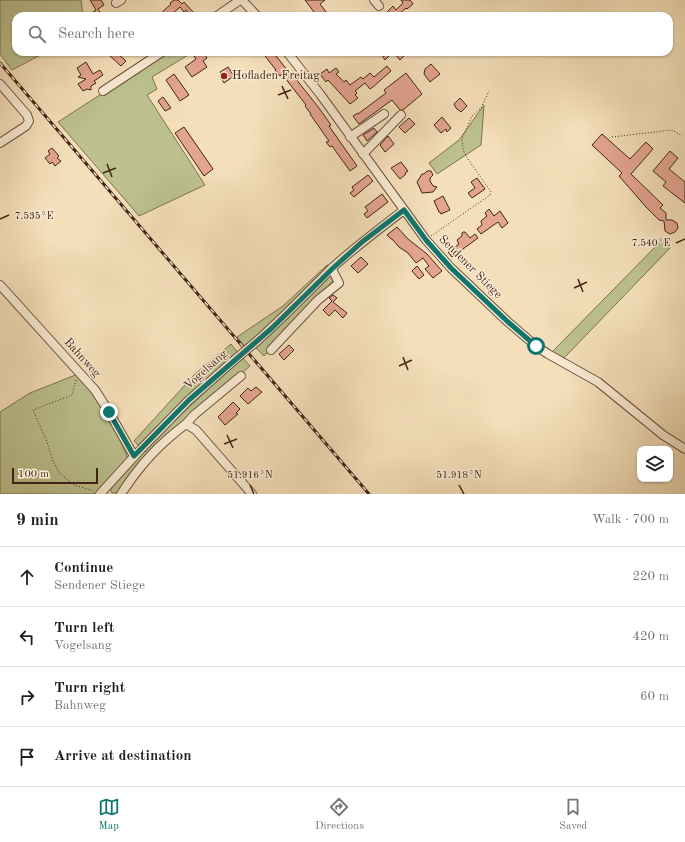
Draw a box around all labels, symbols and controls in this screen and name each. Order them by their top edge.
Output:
search box [12,12,673,56]
icon: search [26,23,48,45]
text: Search here [58,27,135,42]
place label: Hofladen Freitag [232,70,320,82]
marker: Hofladen Freitag [219,71,229,81]
text: 7.535°E [15,211,53,221]
street label: Sendener Stiege [436,233,504,301]
text: 7.540°E [632,238,670,248]
street label: Bahnweg [61,336,103,380]
route start [527,337,545,355]
street label: Vogelsang [182,347,230,392]
route end [100,403,118,421]
map controls [637,446,673,482]
button: layers [637,446,673,482]
scale bar [12,466,98,485]
text: 100 m [18,469,49,480]
text: 51.916°N [227,470,273,480]
text: 51.918°N [436,470,482,480]
text: 9 min [16,512,59,529]
text: Walk · 700 m [592,513,669,526]
text: Continue [54,561,113,576]
icon: ahead [16,566,38,588]
text: 220 m [632,570,669,583]
text: Sendener Stiege [54,579,145,592]
text: Turn left [54,621,114,636]
icon: left [16,626,38,648]
text: 420 m [632,630,669,643]
text: Vogelsang [54,639,112,652]
text: Turn right [54,681,125,696]
icon: right [16,686,38,708]
text: 60 m [640,690,669,703]
text: Bahnweg [54,699,106,712]
icon: arrive [16,746,38,768]
text: Arrive at destination [54,749,192,764]
tab: Map [98,796,120,834]
tab: Directions [315,796,364,834]
tab: Saved [559,796,587,834]

